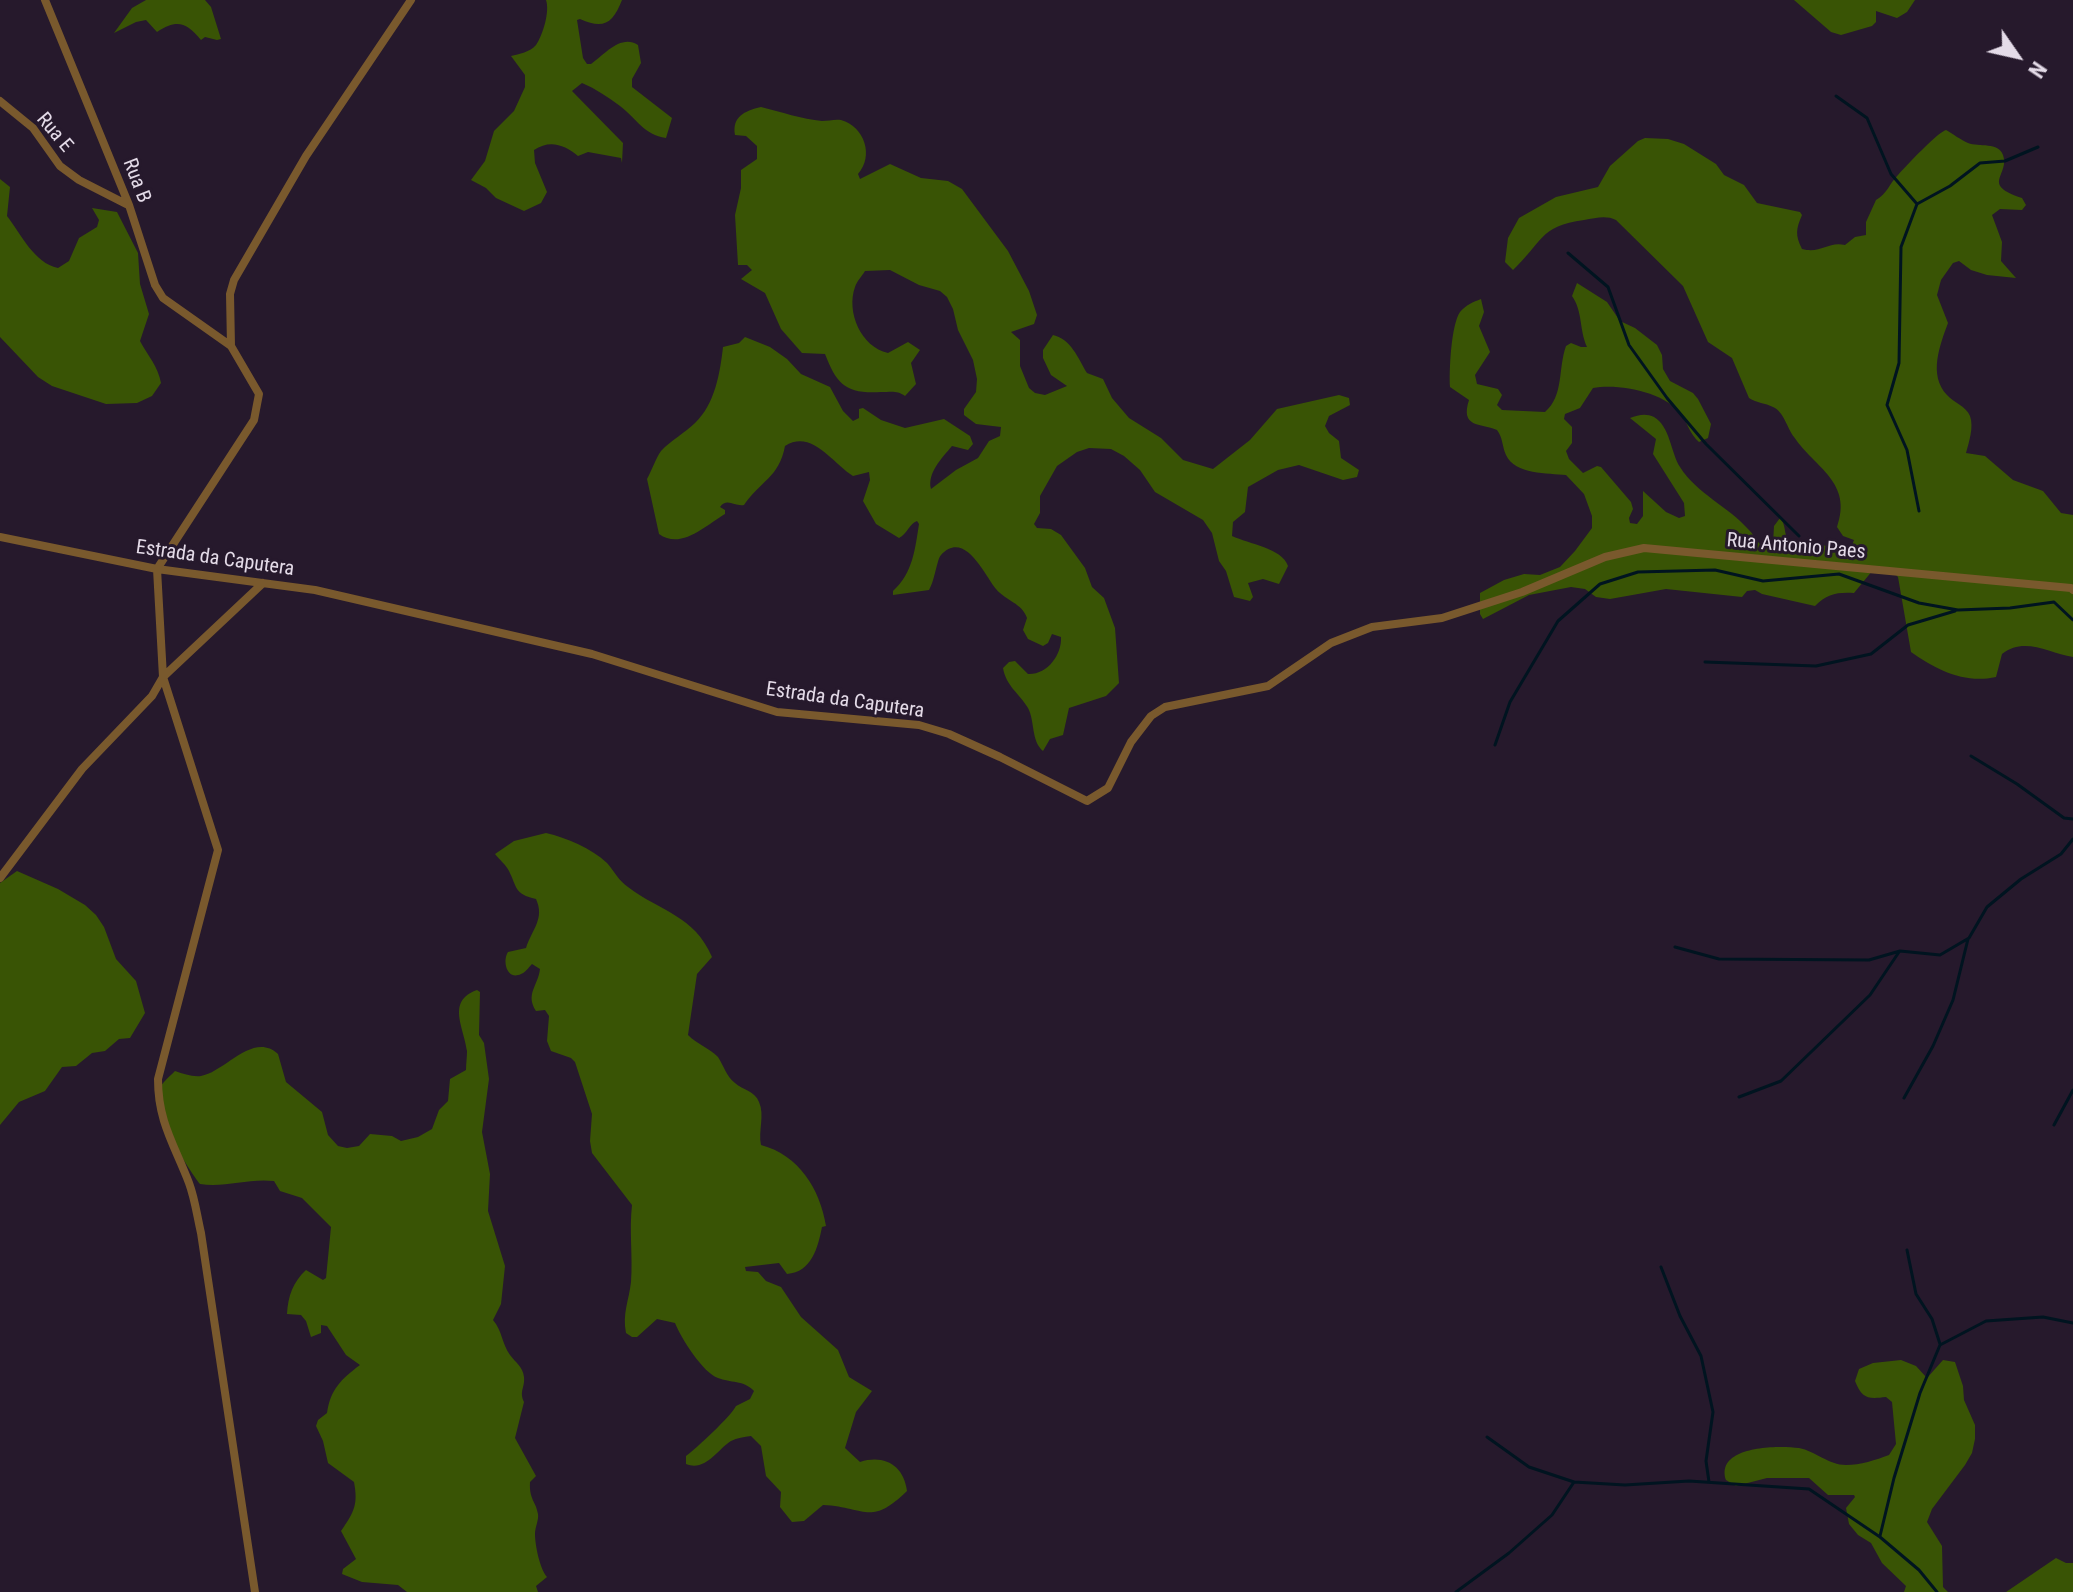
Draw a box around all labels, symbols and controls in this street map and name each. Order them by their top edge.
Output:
north arrow [1977,16,2057,96]
text: N [2023,57,2051,82]
street label: Rua E [31,108,77,158]
street label: Rua B [117,156,155,206]
street label: Rua Antonio Paes [1726,529,1866,565]
street label: Estrada da Caputera [134,536,296,582]
street label: Estrada da Caputera [764,678,926,724]

